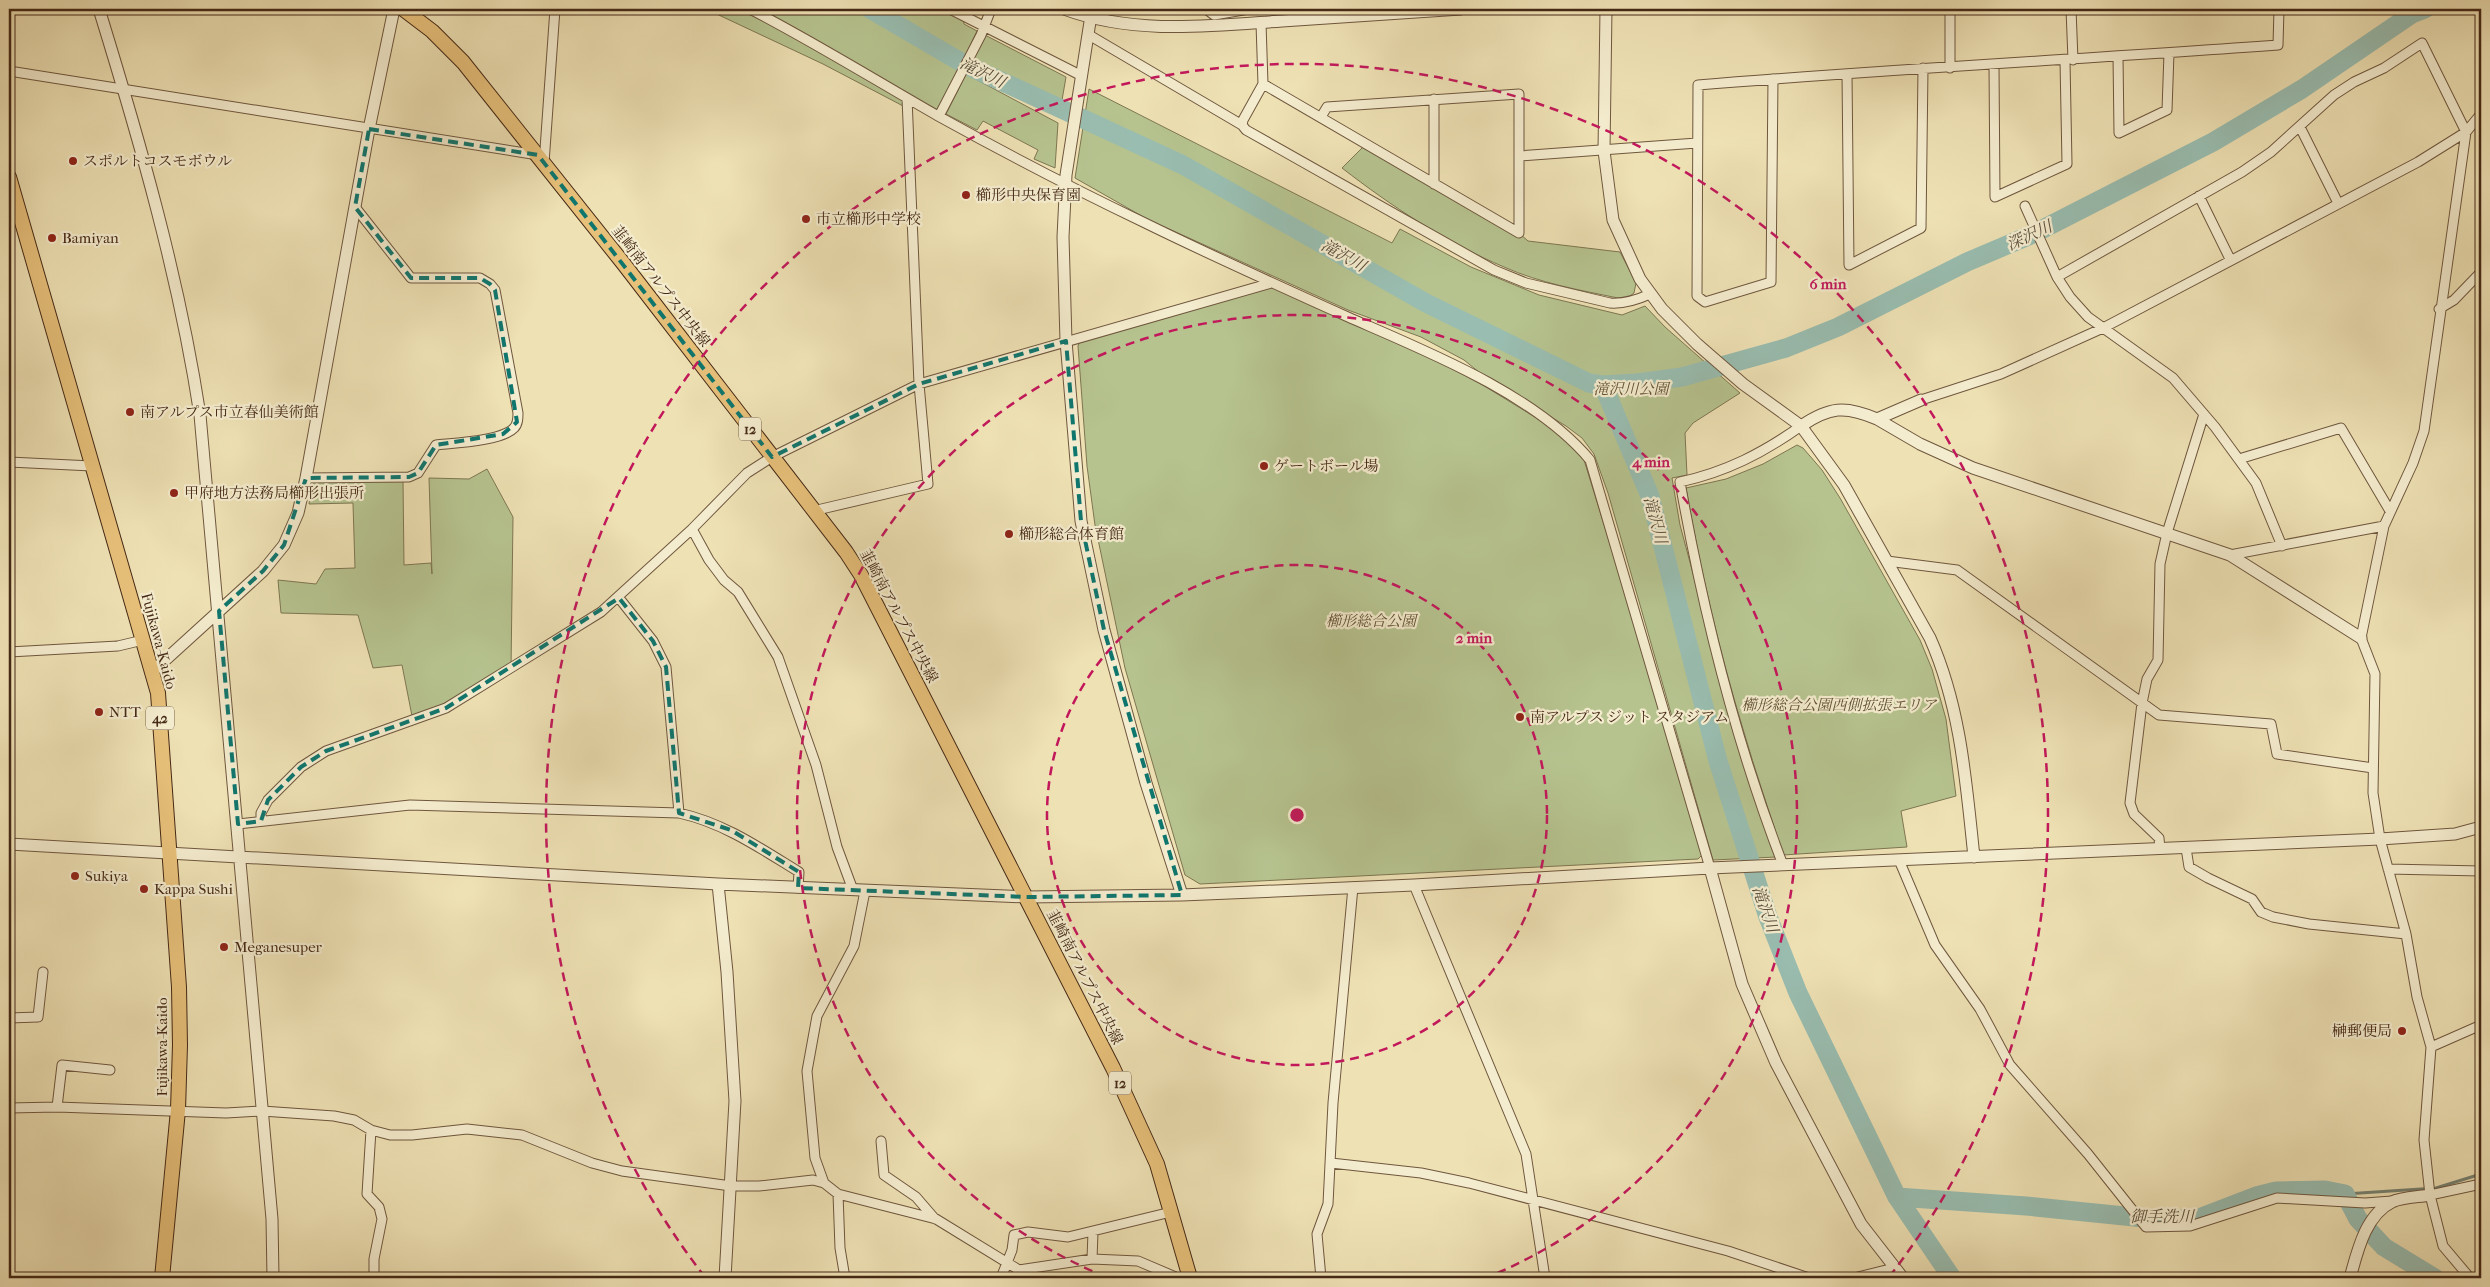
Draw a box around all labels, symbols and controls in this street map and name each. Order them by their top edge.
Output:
water label: 滝沢川 [957,53,1010,92]
place label: スポルトコスモボウル [83,152,232,170]
marker: スポルトコスモボウル [67,155,79,167]
place label: 櫛形中央保育園 [976,186,1081,204]
marker: 櫛形中央保育園 [960,189,972,201]
place label: 市立櫛形中学校 [816,210,921,228]
marker: 市立櫛形中学校 [800,213,812,225]
water label: 深沢川 [2003,216,2057,254]
street label: 韮崎南アルプス中央線 [608,222,714,350]
place label: Bamiyan [62,229,119,247]
marker: Bamiyan [46,232,58,244]
water label: 滝沢川 [1318,235,1371,276]
text: 6 min [1810,275,1847,293]
park label: 滝沢川公園 [1593,380,1671,398]
place label: 南アルプス市立春仙美術館 [140,403,319,421]
marker: 南アルプス市立春仙美術館 [124,406,136,418]
road number: 12 [739,418,761,440]
text: 4 min [1631,453,1670,471]
place label: ゲートボール場 [1274,457,1379,475]
marker: ゲートボール場 [1258,460,1270,472]
place label: 甲府地方法務局櫛形出張所 [184,484,364,502]
marker: 甲府地方法務局櫛形出張所 [168,487,180,499]
water label: 滝沢川 [1640,494,1671,548]
place label: 櫛形総合体育館 [1019,525,1124,543]
marker: 櫛形総合体育館 [1003,528,1015,540]
street label: 韮崎南アルプス中央線 [856,546,942,686]
street label: Fujikawa-Kaido [137,591,181,692]
park label: 櫛形総合公園 [1326,612,1419,630]
text: 2 min [1456,629,1493,647]
park label: 櫛形総合公園西側拡張エリア [1741,696,1937,714]
place label: NTT [109,703,142,721]
marker: NTT [93,706,105,718]
road number: 42 [146,706,174,730]
place label: 南アルプス ジット スタジアム [1530,708,1729,726]
marker: 南アルプス ジット スタジアム [1514,711,1526,723]
centre of rings [1288,806,1306,824]
place label: Sukiya [85,867,129,885]
marker: Sukiya [69,870,81,882]
place label: Kappa Sushi [154,880,234,898]
marker: Kappa Sushi [138,883,150,895]
water label: 滝沢川 [1749,883,1783,937]
street label: 韮崎南アルプス中央線 [1043,907,1127,1047]
place label: Meganesuper [234,938,323,956]
marker: Meganesuper [218,941,230,953]
street label: Fujikawa-Kaido [153,997,171,1097]
place label: 榊郵便局 [2332,1022,2392,1040]
marker: 榊郵便局 [2396,1025,2408,1037]
road number: 12 [1109,1072,1131,1094]
water label: 御手洗川 [2130,1207,2196,1226]

